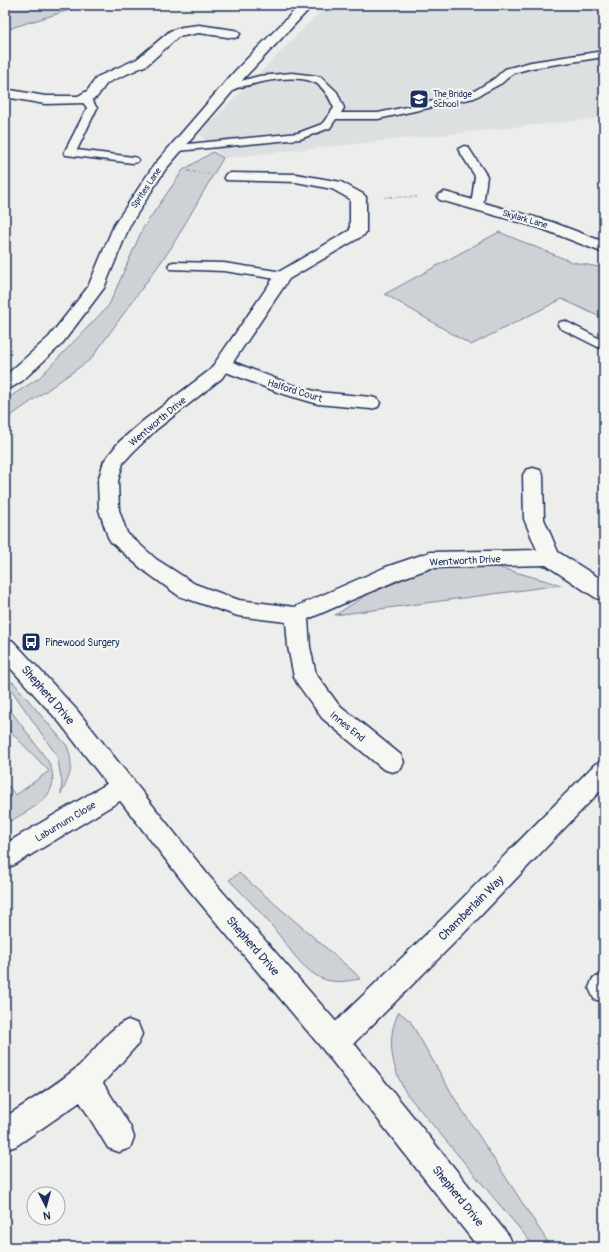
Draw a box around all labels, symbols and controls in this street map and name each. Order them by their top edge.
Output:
school or university icon: The Bridge School [408,88,430,110]
place label: The Bridge School [433,89,472,110]
street label: Sprites Lane [129,165,164,211]
street label: Skylark Lane [501,208,549,231]
street label: Halford Court [266,377,325,405]
street label: Wentworth Drive [127,394,189,449]
street label: Wentworth Drive [429,553,501,569]
bus stop icon: Pinewood Surgery [20,631,42,653]
place label: Pinewood Surgery [45,637,120,649]
street label: Shepherd Drive [18,663,78,728]
street label: Innes End [327,709,367,745]
street label: Laburnum Close [33,799,98,845]
street label: Chamberlain Way [436,873,507,944]
street label: Shepherd Drive [223,914,283,979]
street label: Shepherd Drive [429,1163,487,1230]
north arrow [26,1186,66,1226]
text: N [42,1209,51,1222]

